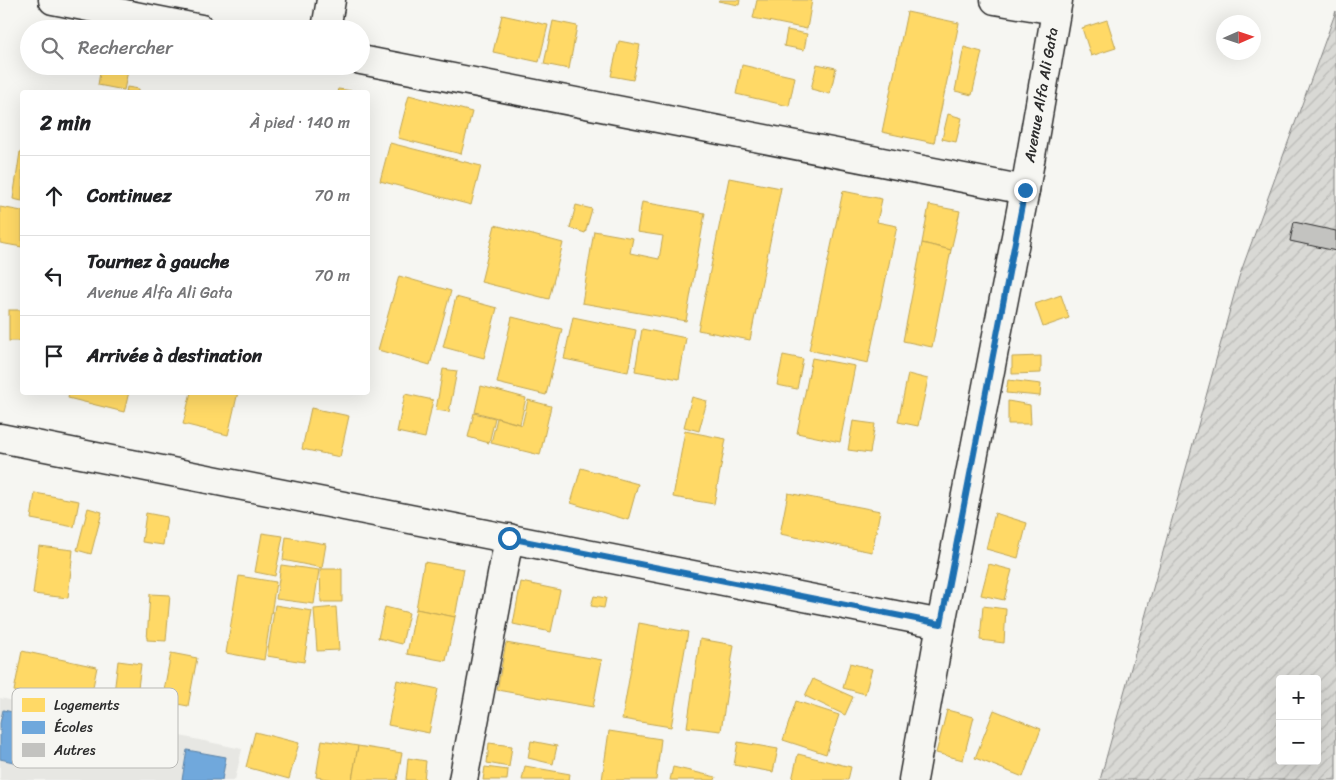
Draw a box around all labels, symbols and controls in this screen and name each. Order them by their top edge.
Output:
north arrow [1216,15,1261,60]
search box [20,20,370,75]
street label: Avenue Alfa Ali Gata [1016,25,1066,165]
text: Rechercher [78,31,173,64]
icon: search [38,34,66,62]
text: 2 min [40,104,91,142]
text: À pied · 140 m [250,108,350,137]
text: Continuez [87,179,172,212]
route end [1014,179,1037,202]
text: 70 m [314,181,350,210]
icon: ahead [40,182,68,210]
text: Tournez à gauche [87,245,229,278]
text: 70 m [314,261,350,290]
icon: left [40,262,68,290]
text: Avenue Alfa Ali Gata [87,278,233,307]
text: Arrivée à destination [87,339,262,372]
icon: arrive [40,342,68,370]
route start [498,527,521,550]
map controls [1276,675,1321,765]
button: + [1276,675,1321,720]
legend [12,688,178,768]
text: Logements [54,693,120,718]
text: Écoles [54,715,93,740]
button: − [1276,720,1321,765]
text: Autres [53,738,96,763]

